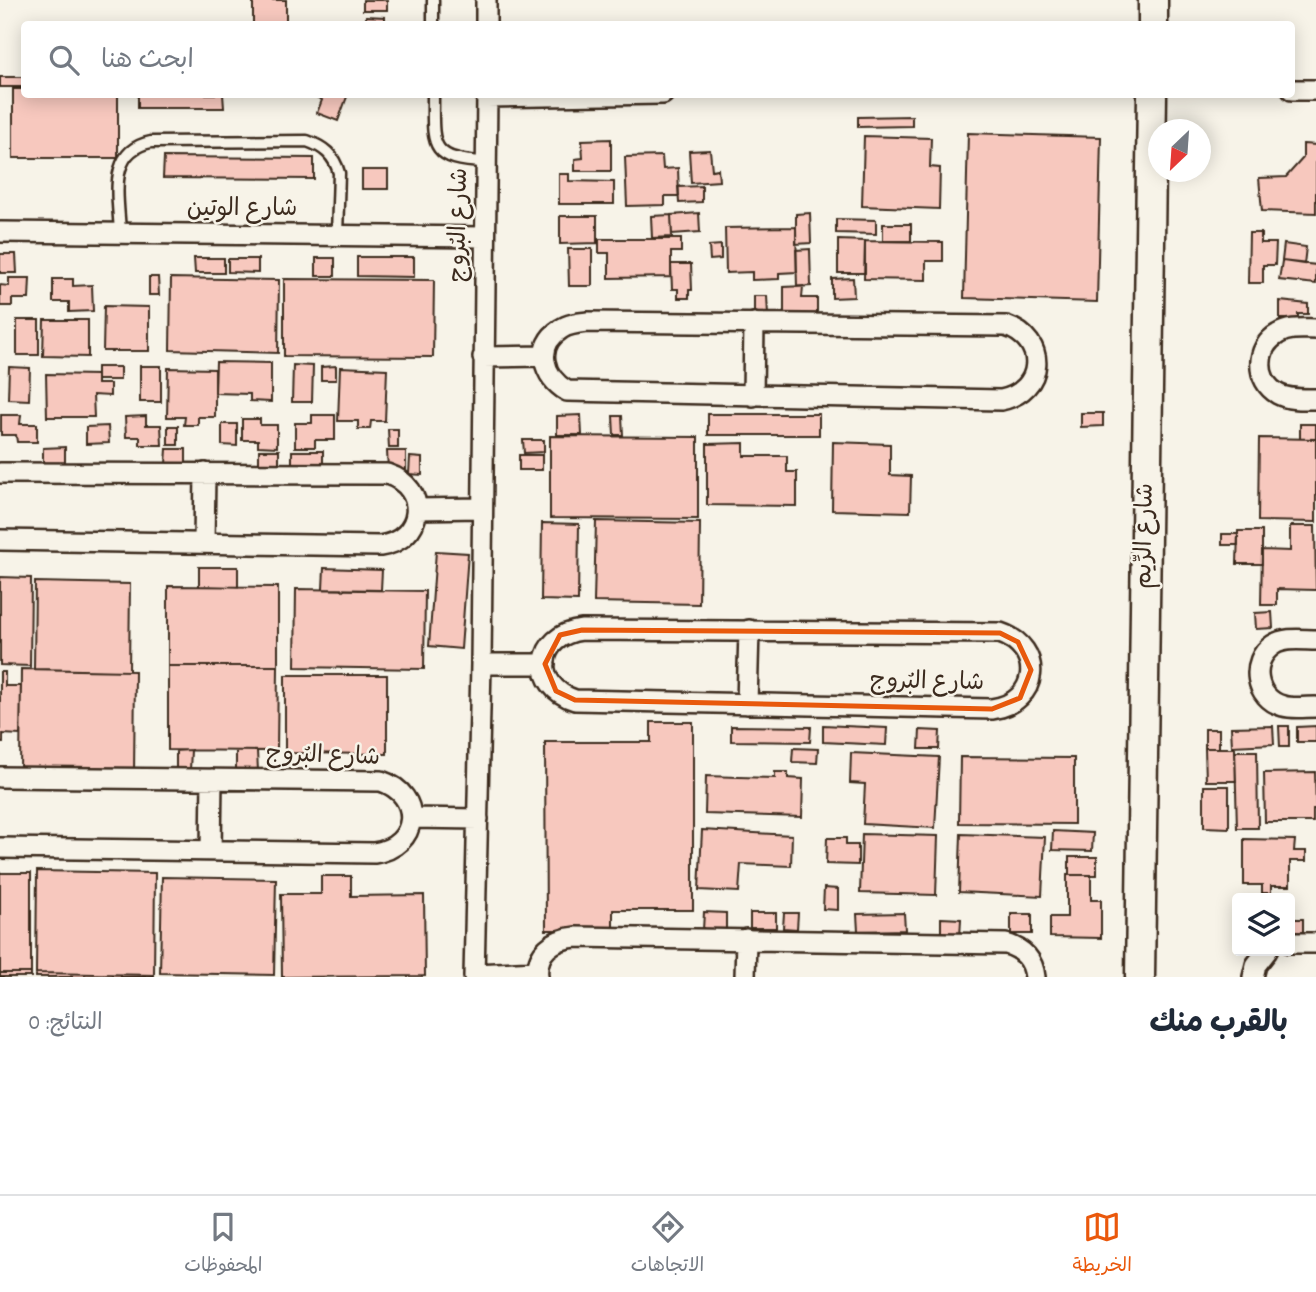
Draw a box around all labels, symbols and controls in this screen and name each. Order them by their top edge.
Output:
search box [21,21,1295,98]
icon: search [45,41,83,79]
text: ابحث هنا [101,43,194,80]
north arrow [1148,119,1211,182]
street label: شارع البُروج [442,168,478,282]
street label: شارع الوتين [187,193,297,227]
street label: شارع الرِّيم [1128,483,1164,589]
street label: شارع البُروج [870,665,984,701]
street label: شارع البُروج [265,738,381,776]
map controls [1232,893,1295,956]
button: layers [1232,893,1295,956]
text: بالقرب منك [1150,1004,1288,1047]
text: النتائج: 0 [28,1008,103,1041]
tab: المحفوظات [184,1208,262,1281]
tab: الاتجاهات [631,1208,704,1281]
tab: الخريطة [1073,1208,1132,1281]

